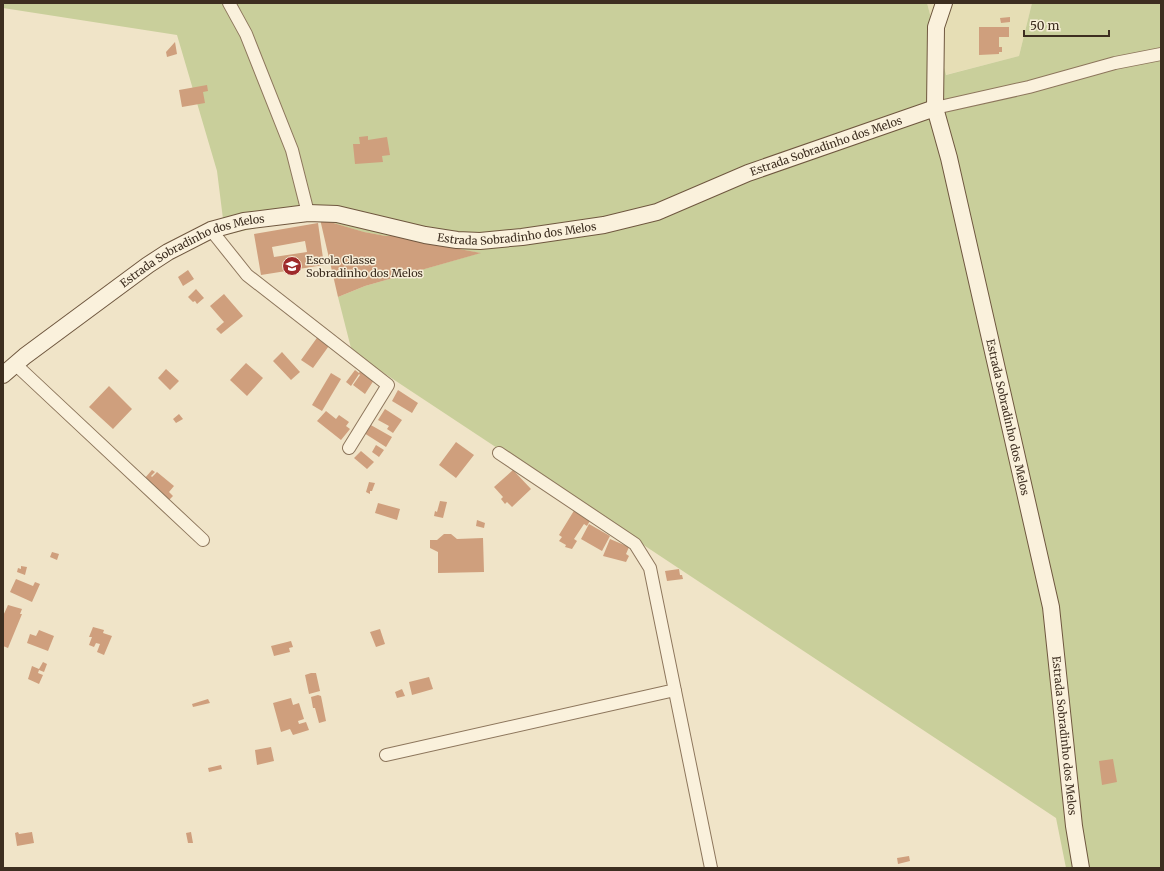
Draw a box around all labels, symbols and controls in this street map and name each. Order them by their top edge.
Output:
scale bar [1024,12,1109,38]
text: 50 m [1030,18,1059,33]
street label: Estrada Sobradinho dos Melos [748,113,904,179]
street label: Estrada Sobradinho dos Melos [117,211,265,290]
street label: Estrada Sobradinho dos Melos [436,219,597,248]
place label: Escola Classe Sobradinho dos Melos [306,253,423,280]
school or university icon: Escola Classe Sobradinho dos Melos [281,255,303,277]
street label: Estrada Sobradinho dos Melos [983,338,1032,497]
street label: Estrada Sobradinho dos Melos [1049,655,1080,816]

